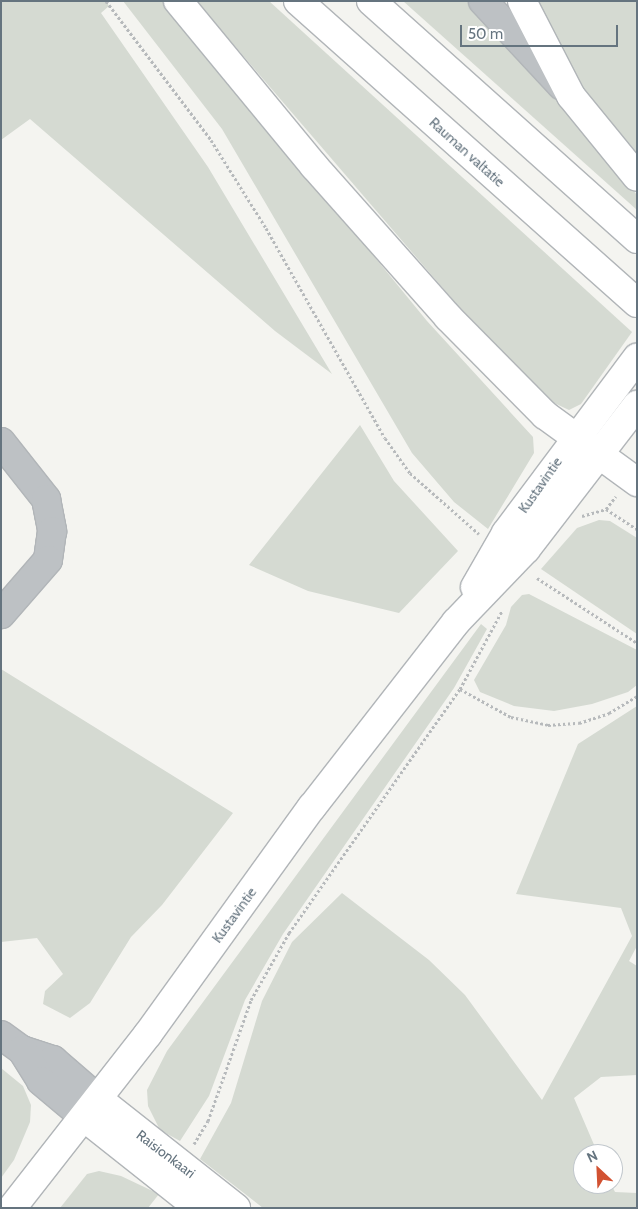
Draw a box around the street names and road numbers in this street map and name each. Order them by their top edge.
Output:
street label: Rauman valtatie [426,114,508,190]
street label: Kustavintie [515,454,565,516]
street label: Kustavintie [208,884,260,946]
street label: Raisionkaari [133,1126,199,1182]

